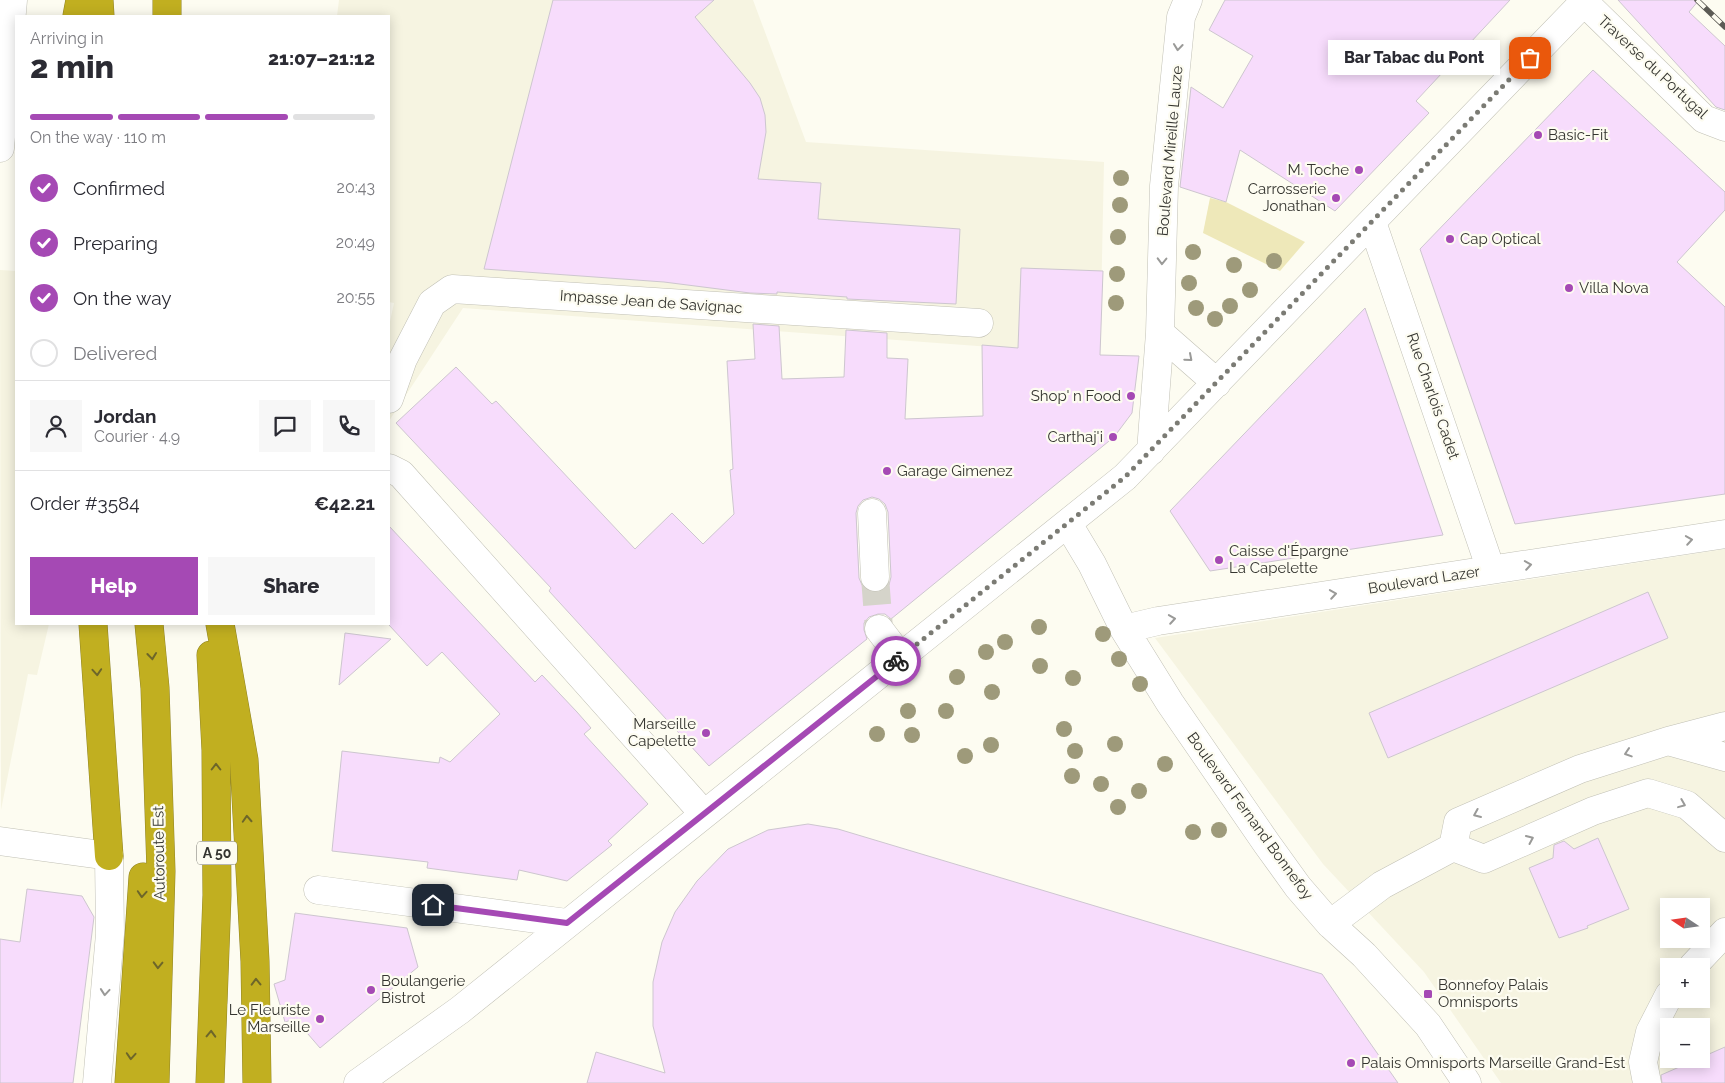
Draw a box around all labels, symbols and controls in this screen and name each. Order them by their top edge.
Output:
street label: Traverse du Portugal [1594,11,1712,123]
text: Arriving in [30,29,104,48]
pin [1509,37,1551,79]
callout: Bar Tabac du Pont [1328,40,1500,76]
one-way arrow [1173,44,1184,52]
icon: bag [1516,44,1544,72]
text: 21:07–21:12 [268,47,375,69]
text: 2 min [30,48,114,85]
text: Bar Tabac du Pont [1344,48,1484,67]
street label: Boulevard Mireille Lauze [1154,65,1186,237]
place label: Basic-Fit [1548,126,1608,144]
text: On the way · 110 m [30,128,166,147]
marker: Basic-Fit [1532,129,1544,141]
place label: M. Toche [1287,161,1349,179]
marker: M. Toche [1353,164,1365,176]
icon: check [30,174,58,202]
text: Confirmed [73,177,165,199]
text: 20:43 [337,178,375,197]
place label: Carrosserie Jonathan [1248,180,1326,215]
marker: Carrosserie Jonathan [1330,192,1342,204]
icon: check [30,229,58,257]
place label: Cap Optical [1460,230,1542,248]
text: Preparing [73,232,158,254]
text: 20:49 [336,233,375,252]
marker: Cap Optical [1444,233,1456,245]
one-way arrow [1157,258,1167,266]
place label: Villa Nova [1579,279,1649,297]
marker: Villa Nova [1563,282,1575,294]
icon: check [30,284,58,312]
text: On the way [73,287,172,309]
street label: Impasse Jean de Savignac [559,287,743,317]
text: 20:55 [336,288,375,307]
street label: Rue Charlois Cadet [1403,330,1463,462]
text: Delivered [73,342,157,364]
one-way arrow [1183,352,1192,361]
place label: Shop' n Food [1031,387,1121,405]
marker: Shop' n Food [1125,390,1137,402]
button: person [30,400,82,452]
button: chat [259,400,311,452]
button: phone [323,400,375,452]
text: Jordan [94,405,157,427]
text: Courier · 4.9 [94,427,180,446]
place label: Carthaj'i [1047,428,1103,446]
marker: Carthaj'i [1107,431,1119,443]
place label: Garage Gimenez [897,462,1013,480]
marker: Garage Gimenez [881,465,893,477]
text: Order #3584 [30,492,140,514]
text: €42.21 [314,492,375,514]
one-way arrow [1685,535,1693,546]
place label: Caisse d'Épargne La Capelette [1229,542,1349,577]
marker: Caisse d'Épargne La Capelette [1213,554,1225,566]
button: Help [30,557,198,615]
button: Share [208,557,375,615]
one-way arrow [1524,560,1532,570]
street label: Boulevard Lazer [1367,562,1482,598]
one-way arrow [1328,590,1337,600]
one-way arrow [1168,614,1176,625]
courier [871,636,921,686]
icon: bike [882,647,910,675]
one-way arrow [146,652,157,660]
one-way arrow [92,669,103,677]
place label: Marseille Capelette [628,715,696,750]
marker: Marseille Capelette [700,727,712,739]
street label: Boulevard Fernand Bonnefoy [1183,729,1317,903]
one-way arrow [1624,747,1632,757]
one-way arrow [211,763,221,770]
one-way arrow [1677,798,1686,808]
street label: Autoroute Est [149,806,169,900]
one-way arrow [1473,807,1482,818]
one-way arrow [242,815,253,823]
one-way arrow [1525,835,1534,846]
road number: A 50 [197,841,237,864]
pin [412,884,454,926]
one-way arrow [136,891,147,899]
icon: home [419,891,447,919]
north arrow [1660,898,1710,948]
map controls [1660,898,1710,1068]
button: + [1660,958,1710,1008]
one-way arrow [153,961,163,969]
place label: Boulangerie Bistrot [381,972,465,1007]
place label: Bonnefoy Palais Omnisports [1438,976,1548,1011]
one-way arrow [250,978,261,986]
marker: Boulangerie Bistrot [365,984,377,996]
one-way arrow [100,988,111,996]
marker: Bonnefoy Palais Omnisports [1422,988,1434,1000]
place label: Le Fleuriste Marseille [229,1001,310,1036]
marker: Le Fleuriste Marseille [314,1013,326,1025]
button: − [1660,1018,1710,1068]
one-way arrow [206,1030,217,1038]
one-way arrow [126,1053,137,1061]
place label: Palais Omnisports Marseille Grand-Est [1361,1054,1625,1072]
marker: Palais Omnisports Marseille Grand-Est [1345,1057,1357,1069]

